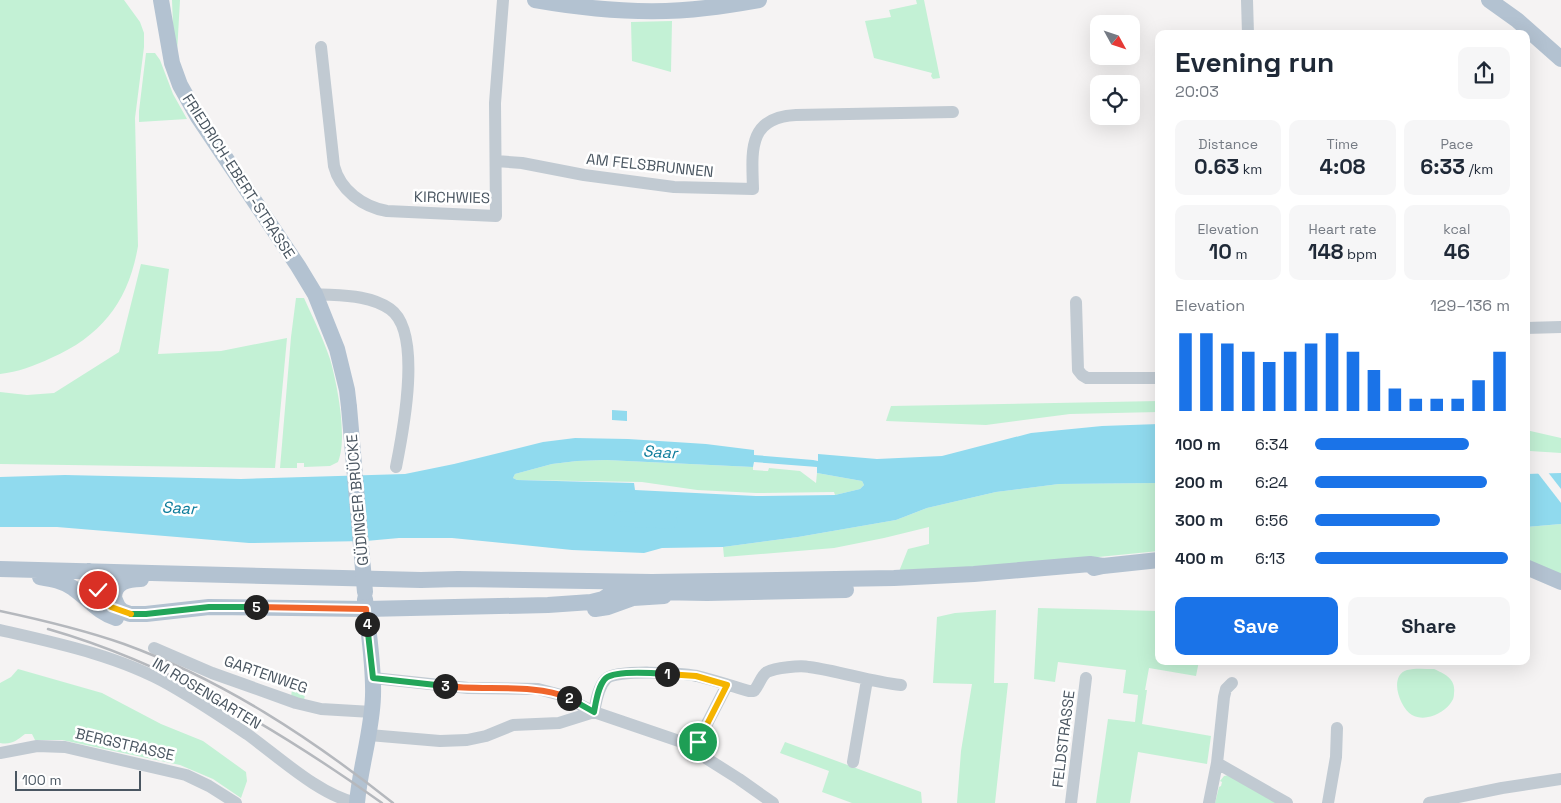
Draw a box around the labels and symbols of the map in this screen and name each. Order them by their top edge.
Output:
north arrow [1090,15,1140,65]
street label: FRIEDRICH-EBERT-STRASSE [179,90,299,262]
street label: AM FELSBRUNNEN [585,149,715,181]
street label: KIRCHWIES [414,187,490,207]
street label: GÜDINGER BRÜCKE [342,434,372,566]
water label: Saar [642,440,680,464]
water label: Saar [161,497,199,519]
pin [77,569,119,611]
pin: 5 [244,594,268,620]
pin: 4 [354,612,380,636]
street label: GARTENWEG [222,651,310,697]
street label: IM ROSENGARTEN [149,653,265,733]
pin: 1 [654,662,680,686]
pin: 3 [432,674,458,698]
pin: 2 [556,686,582,710]
street label: FELDSTRASSE [1048,689,1078,789]
pin [677,721,719,763]
street label: BERGSTRASSE [74,723,176,765]
scale bar [15,768,141,791]

